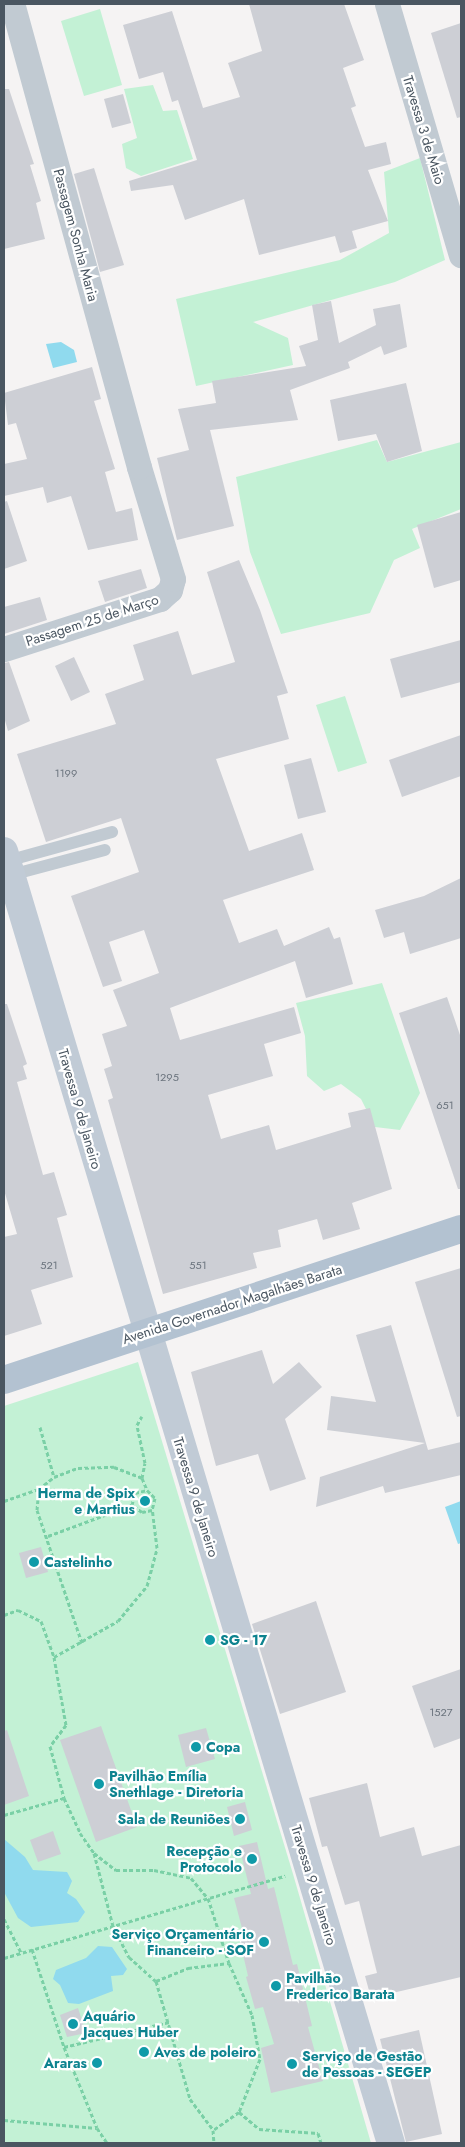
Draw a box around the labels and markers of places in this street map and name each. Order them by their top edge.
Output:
place label: Herma de Spix e Martius [37,1485,135,1518]
marker: Herma de Spix e Martius [139,1495,151,1507]
place label: Castelinho [44,1554,112,1570]
marker: Castelinho [28,1556,40,1568]
place label: SG - 17 [220,1632,267,1648]
marker: SG - 17 [204,1634,216,1646]
place label: Copa [206,1739,240,1755]
marker: Copa [190,1741,202,1753]
place label: Pavilhão Emília Snethlage - Diretoria [109,1768,243,1800]
marker: Pavilhão Emília Snethlage - Diretoria [93,1778,105,1790]
place label: Sala de Reuniões [118,1811,230,1827]
marker: Sala de Reuniões [234,1813,246,1825]
place label: Recepção e Protocolo [166,1843,242,1875]
marker: Recepção e Protocolo [246,1853,258,1865]
place label: Serviço Orçamentário Financeiro - SOF [111,1926,254,1958]
marker: Serviço Orçamentário Financeiro - SOF [258,1936,270,1948]
place label: Pavilhão Frederico Barata [286,1970,395,2002]
marker: Pavilhão Frederico Barata [270,1980,282,1992]
place label: Aquário Jacques Huber [83,2008,179,2040]
marker: Aquário Jacques Huber [67,2018,79,2030]
place label: Aves de poleiro [154,2044,257,2060]
marker: Aves de poleiro [138,2046,150,2058]
place label: Serviço de Gestão de Pessoas - SEGEP [302,2048,431,2080]
place label: Araras [44,2055,87,2071]
marker: Araras [91,2057,103,2069]
marker: Serviço de Gestão de Pessoas - SEGEP [286,2058,298,2070]

